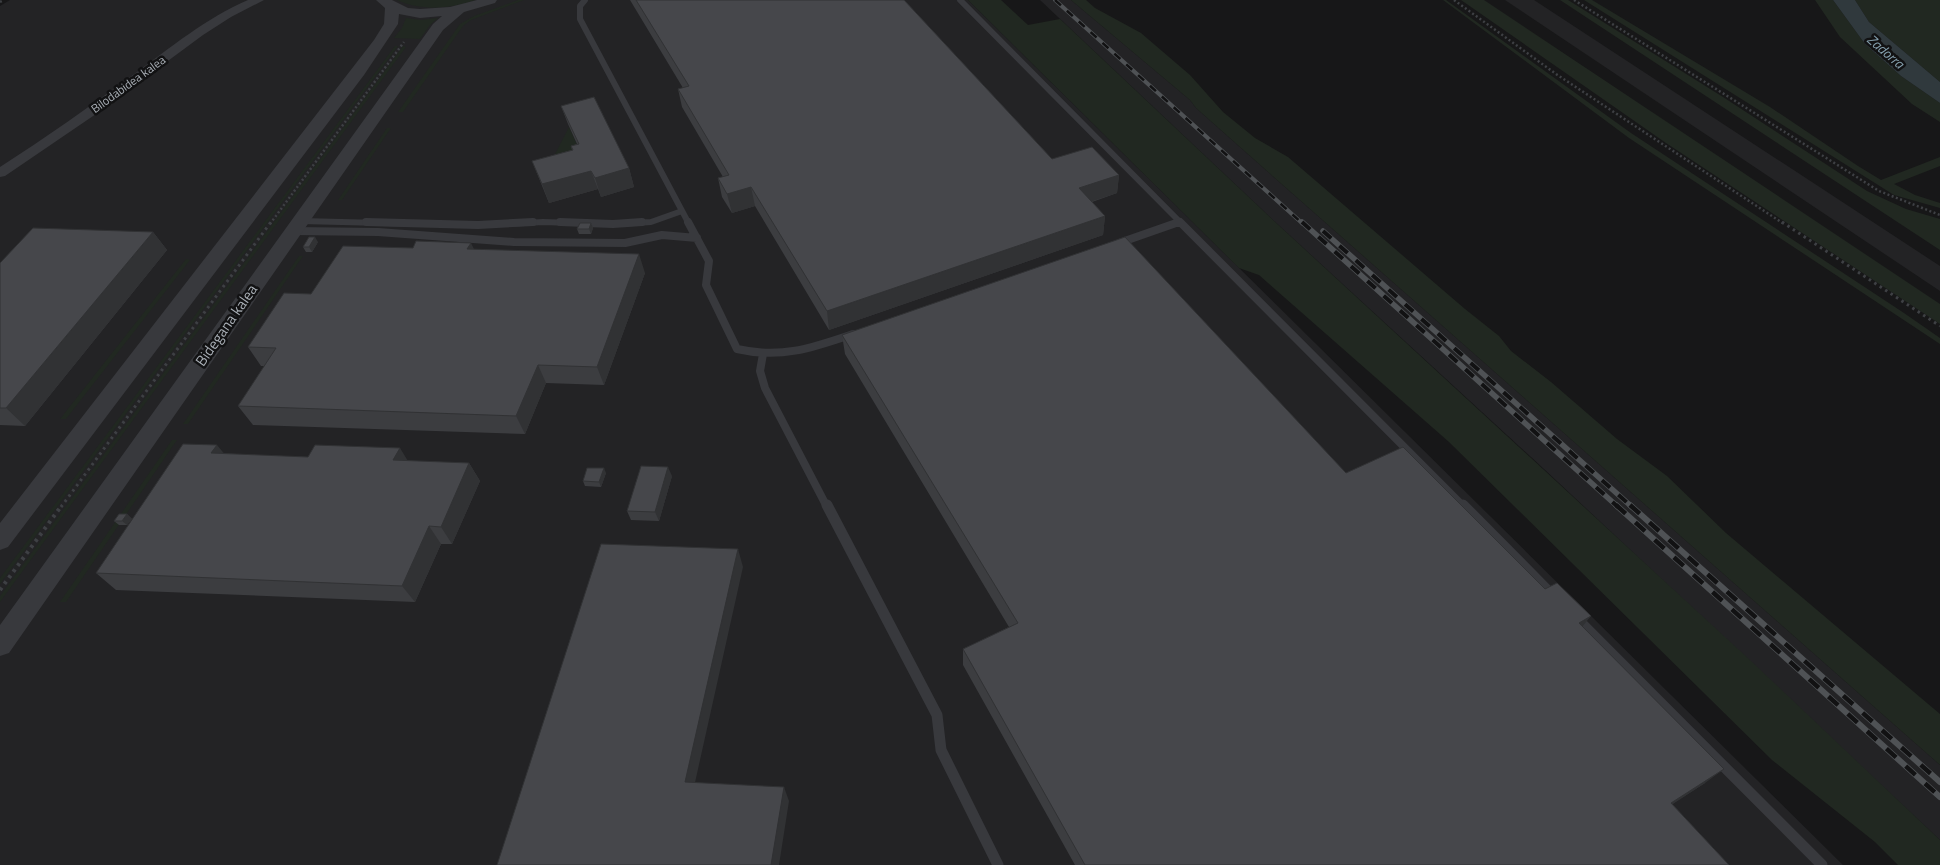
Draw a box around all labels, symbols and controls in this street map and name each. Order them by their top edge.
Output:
water label: Zadorra [1863,29,1910,74]
street label: Bilodabidea kalea [87,50,169,118]
street label: Bidegana kalea [189,279,263,371]

